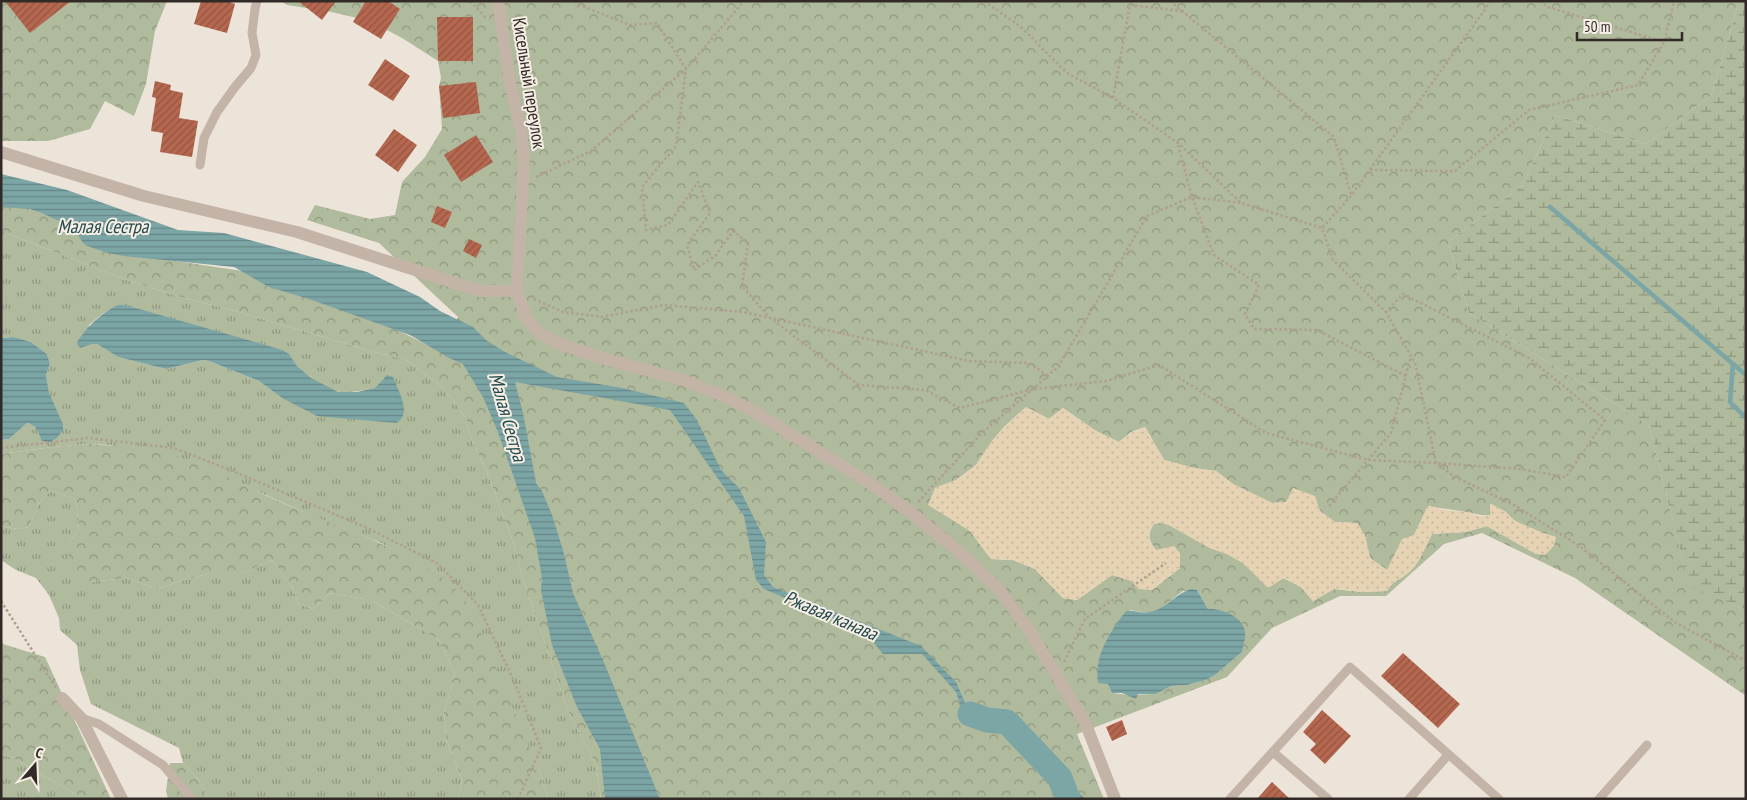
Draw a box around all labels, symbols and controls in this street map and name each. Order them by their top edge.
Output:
scale bar [1577,10,1682,42]
street label: Кисельный переулок [508,16,551,150]
text: 50 m [1584,17,1610,36]
water label: Малая Сестра [58,214,150,238]
water label: Малая Сестра [484,370,532,465]
water label: Ржавая канава [781,585,883,646]
north arrow [10,740,60,790]
text: С [33,743,46,762]

